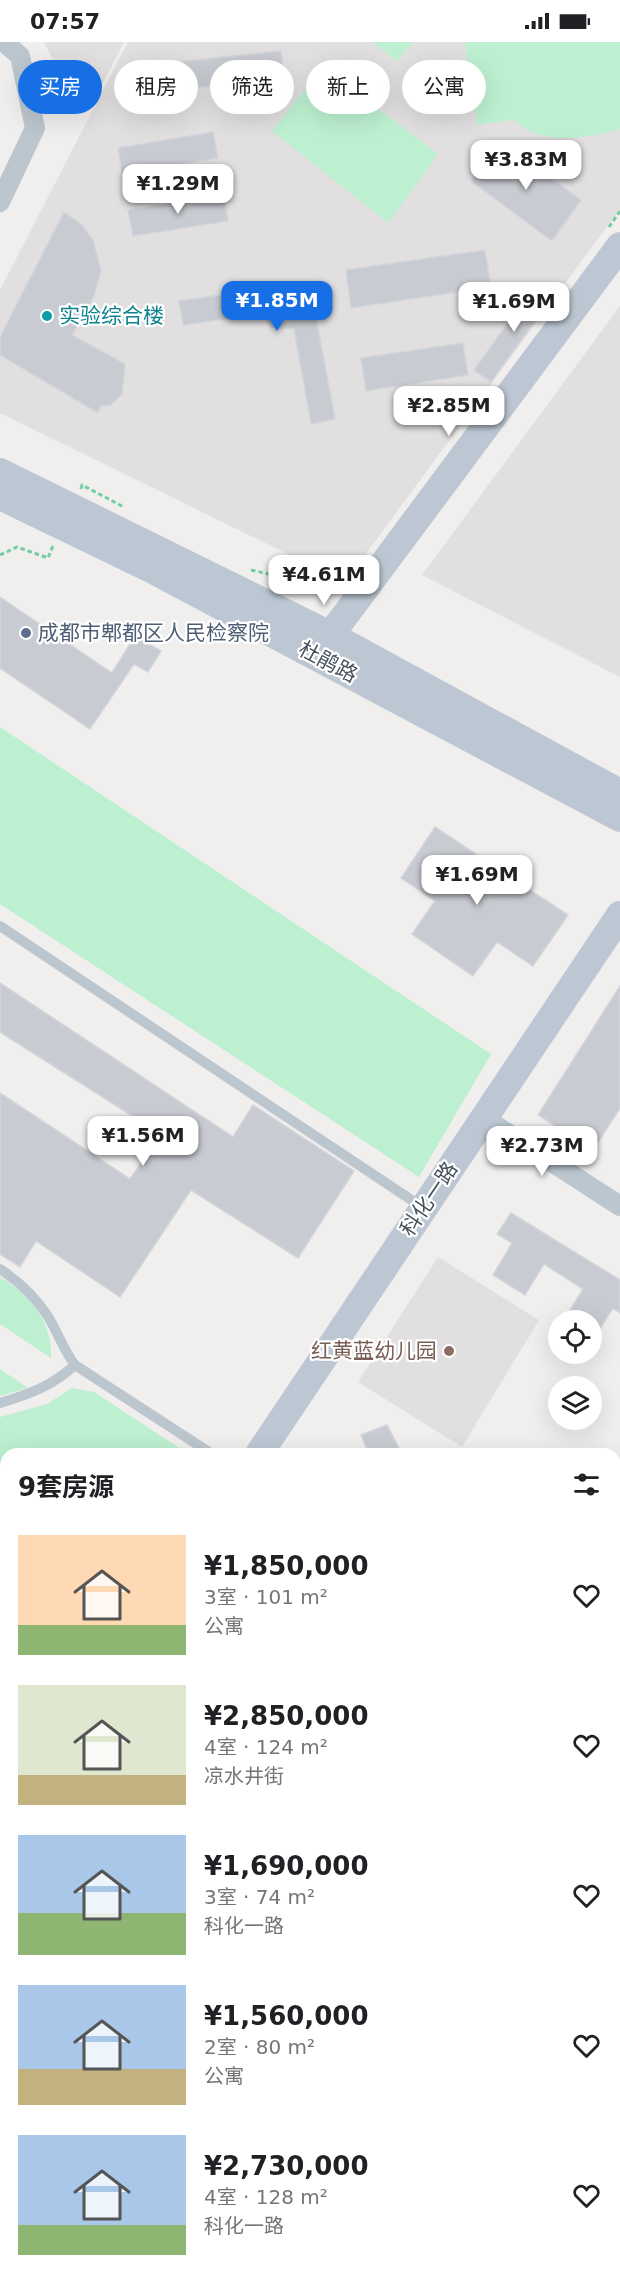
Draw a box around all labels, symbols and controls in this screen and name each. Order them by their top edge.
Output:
text: 07:57 [30,9,100,34]
chip: 买房 [18,60,102,114]
chip: 租房 [114,60,198,114]
chip: 筛选 [210,60,294,114]
chip: 新上 [306,60,390,114]
chip: 公寓 [402,60,486,114]
pin: ¥3.83M [477,140,575,191]
text: ¥3.83M [484,147,568,171]
pin: ¥1.29M [129,164,227,215]
text: ¥1.29M [136,171,220,195]
pin: ¥1.85M [228,281,326,332]
pin: ¥1.69M [465,282,563,333]
text: ¥1.85M [235,288,319,312]
text: ¥1.69M [472,289,556,313]
place label: 实验综合楼 [59,304,164,328]
marker: 实验综合楼 [40,309,54,323]
pin: ¥2.85M [400,386,498,437]
text: ¥2.85M [407,393,491,417]
pin: ¥4.61M [275,555,373,606]
text: ¥4.61M [282,562,366,586]
place label: 成都市郫都区人民检察院 [38,621,269,645]
marker: 成都市郫都区人民检察院 [19,626,33,640]
street label: 杜鹃路 [295,637,361,687]
pin: ¥1.69M [428,855,526,906]
text: ¥1.69M [435,862,519,886]
pin: ¥1.56M [94,1116,192,1167]
text: ¥1.56M [101,1123,185,1147]
pin: ¥2.73M [493,1126,591,1177]
text: ¥2.73M [500,1133,584,1157]
street label: 科化一路 [396,1157,462,1241]
map controls [548,1310,602,1430]
button: locate [548,1310,602,1364]
place label: 红黄蓝幼儿园 [311,1339,437,1363]
marker: 红黄蓝幼儿园 [442,1344,456,1358]
button: layers [548,1376,602,1430]
icon: filters [570,1468,603,1501]
text: 9套房源 [18,1472,114,1502]
text: ¥1,850,000 [204,1551,368,1581]
icon: home [66,1559,138,1631]
icon: heart [570,1579,603,1612]
text: 3室 · 101 m² [204,1585,328,1609]
text: 公寓 [204,1614,244,1638]
text: ¥2,850,000 [204,1701,368,1731]
icon: home [66,1709,138,1781]
icon: heart [570,1729,603,1762]
text: 4室 · 124 m² [204,1735,328,1759]
text: 凉水井街 [204,1764,284,1788]
text: ¥1,690,000 [204,1851,368,1881]
icon: home [66,1859,138,1931]
icon: heart [570,1879,603,1912]
text: 3室 · 74 m² [204,1885,315,1909]
text: 科化一路 [204,1914,284,1938]
text: ¥1,560,000 [204,2001,368,2031]
icon: home [66,2009,138,2081]
icon: heart [570,2029,603,2062]
text: 2室 · 80 m² [204,2035,315,2059]
text: 公寓 [204,2064,244,2088]
text: ¥2,730,000 [204,2151,368,2181]
icon: home [66,2159,138,2231]
icon: heart [570,2179,603,2212]
text: 4室 · 128 m² [204,2185,328,2209]
text: 科化一路 [204,2214,284,2238]

